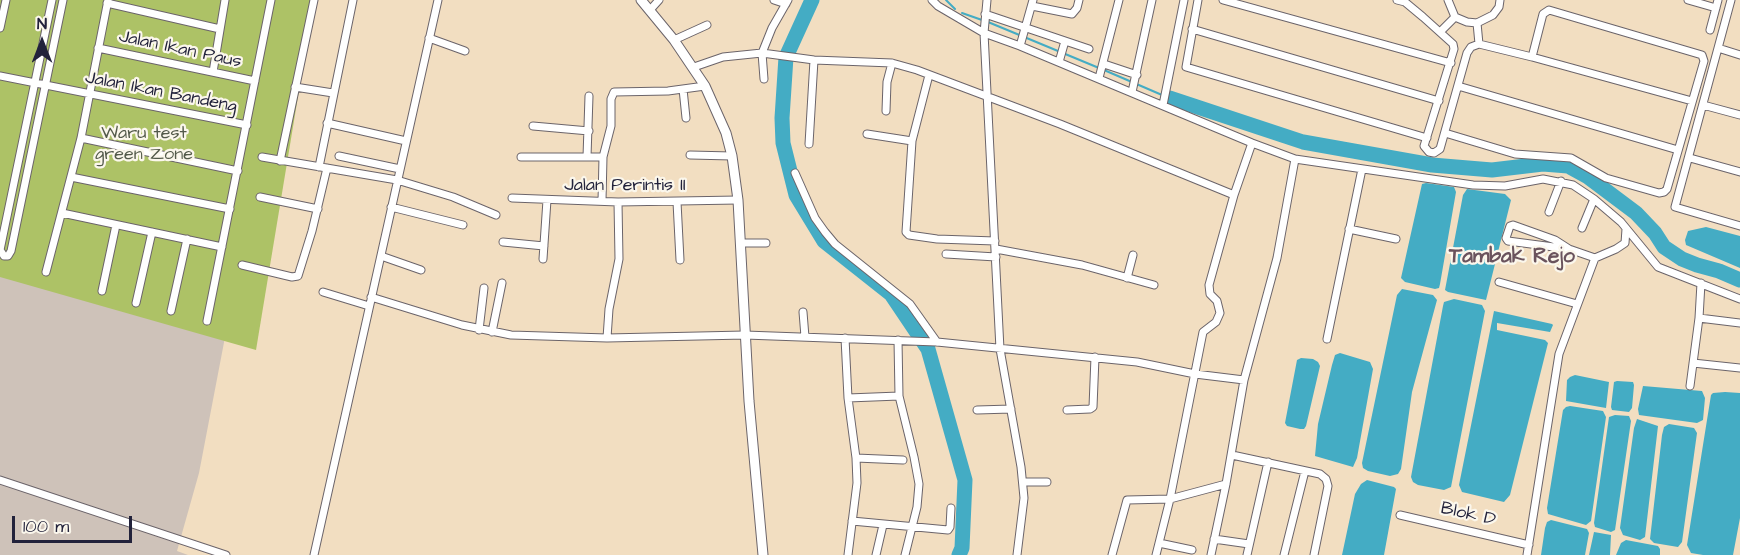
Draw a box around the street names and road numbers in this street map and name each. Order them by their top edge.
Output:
street label: Jalan Ikan Paus [117,26,243,74]
street label: Jalan Ikan Bandeng [83,68,239,118]
street label: Jalan Perintis II [564,175,686,197]
street label: Blok D [1438,498,1498,532]

